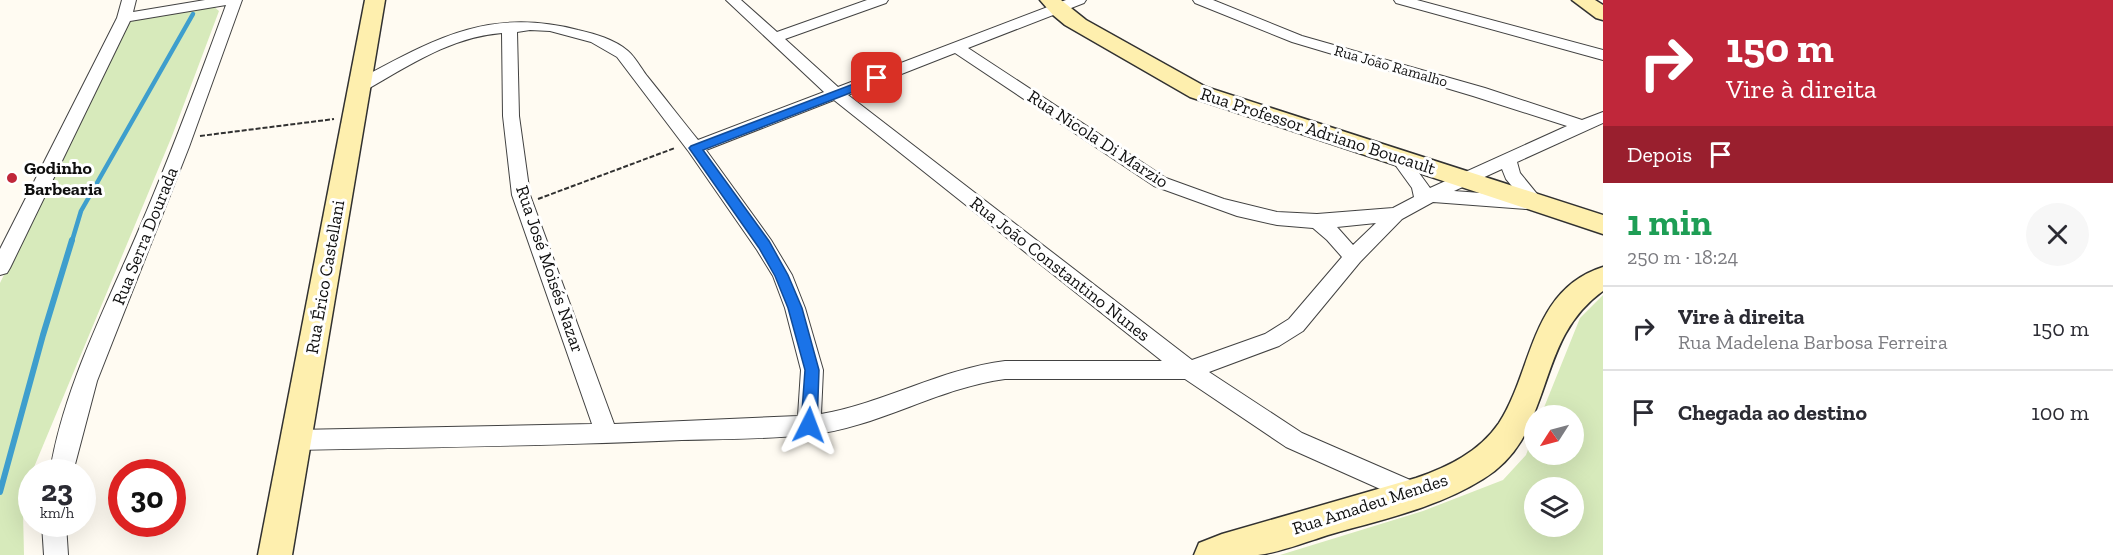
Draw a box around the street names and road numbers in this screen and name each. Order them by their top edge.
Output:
street label: Rua João Ramalho [1332,41,1450,91]
street label: Rua Professor Adriano Boucault [1198,83,1439,180]
street label: Rua Nicola Di Marzio [1023,85,1173,193]
street label: Rua Serra Dourada [107,164,183,308]
street label: Rua José Moisés Nazar [511,183,589,355]
street label: Rua João Constantino Nunes [966,192,1154,346]
street label: Rua Érico Castellani [301,198,349,356]
street label: Rua Amadeu Mendes [1289,468,1451,540]

